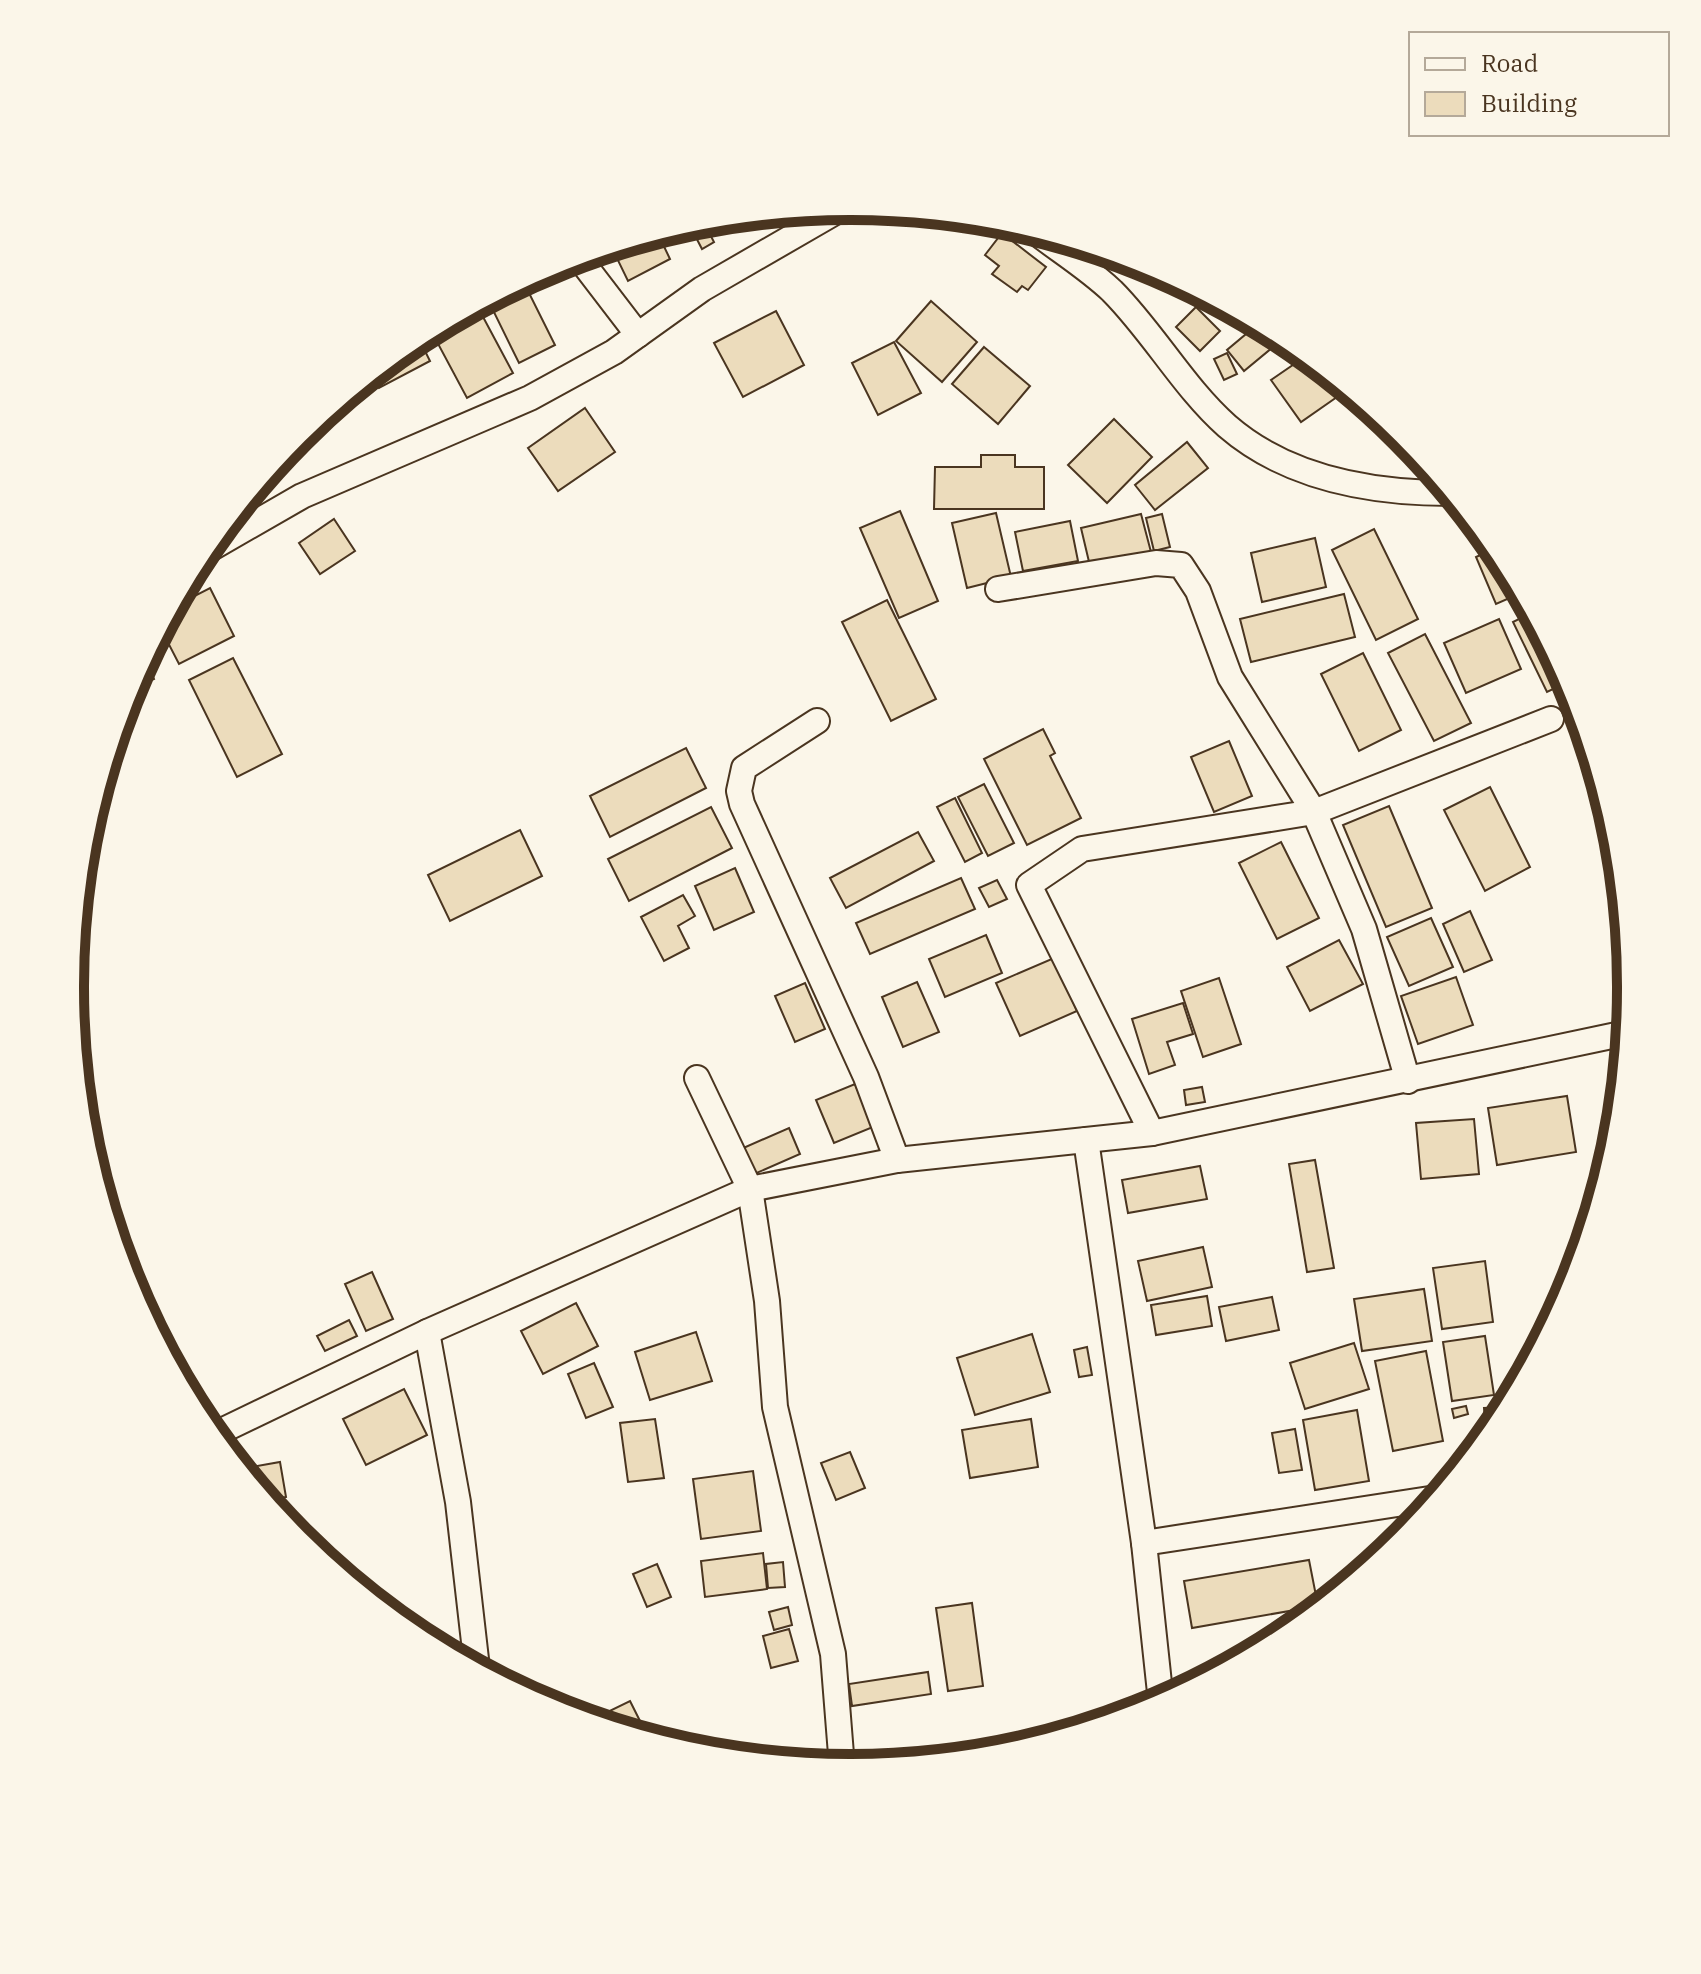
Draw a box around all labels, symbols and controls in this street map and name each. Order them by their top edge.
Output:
legend [1409,32,1669,136]
text: Road [1481,47,1538,79]
text: Building [1481,87,1577,119]

